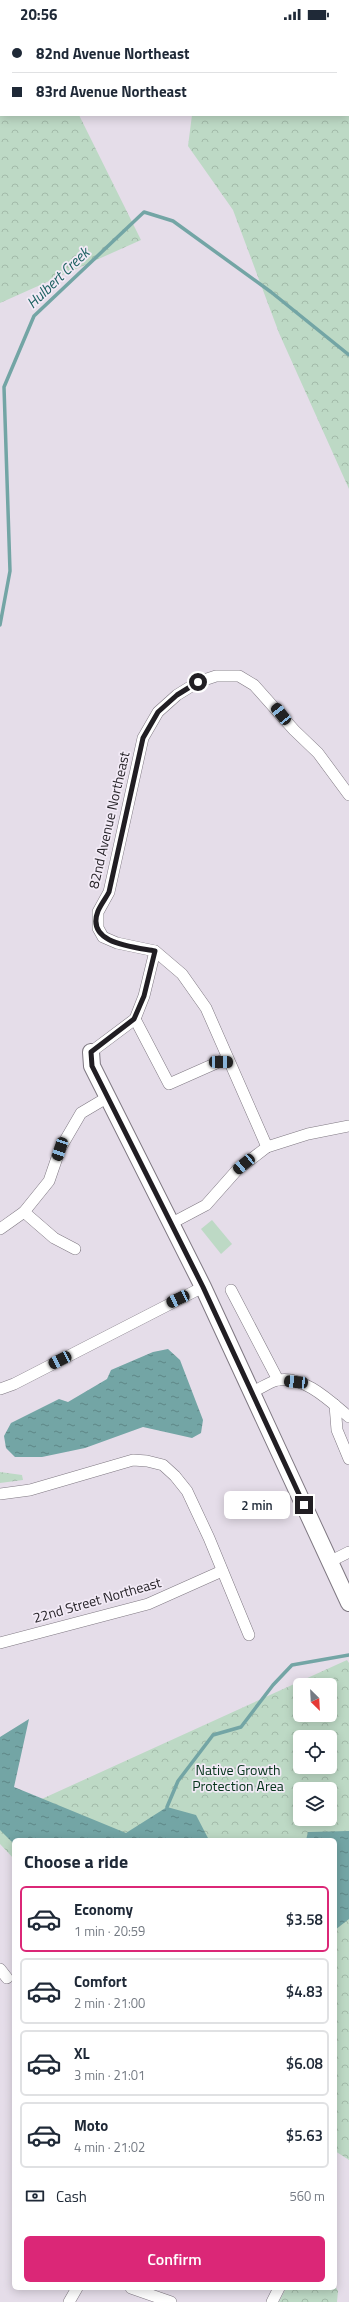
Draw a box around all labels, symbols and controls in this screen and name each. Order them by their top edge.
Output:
text: 20:56 [20,3,57,26]
text: 82nd Avenue Northeast [36,42,189,65]
text: 83rd Avenue Northeast [36,80,187,103]
water label: Hulbert Creek [21,240,96,314]
route start [189,673,207,691]
car [269,701,293,727]
street label: 82nd Avenue Northeast [83,749,135,891]
car [209,1056,233,1068]
car [51,1136,69,1162]
car [231,1152,257,1176]
car [165,1288,191,1310]
car [47,1349,73,1371]
car [283,1375,309,1389]
callout: 2 min [224,1491,290,1519]
text: 2 min [241,1495,273,1515]
route end [295,1496,313,1514]
street label: 22nd Street Northeast [30,1571,163,1628]
north arrow [293,1678,337,1722]
map controls [293,1678,337,1826]
button: locate [293,1730,337,1774]
park label: Native Growth Protection Area [192,1759,284,1796]
button: layers [293,1782,337,1826]
text: Choose a ride [24,1848,128,1875]
text: Economy [74,1898,133,1921]
icon: car [26,1901,62,1937]
text: $3.58 [286,1908,323,1931]
text: 1 min · 20:59 [74,1921,145,1941]
text: Comfort [74,1970,127,1993]
icon: car [26,1973,62,2009]
text: $4.83 [286,1980,323,2003]
text: 2 min · 21:00 [74,1993,145,2013]
text: XL [74,2042,90,2065]
icon: car [26,2045,62,2081]
text: $6.08 [286,2052,323,2075]
text: 3 min · 21:01 [74,2065,145,2085]
text: Moto [74,2114,108,2137]
icon: car [26,2117,62,2153]
text: $5.63 [286,2124,323,2147]
text: 4 min · 21:02 [74,2137,145,2157]
icon: cash [24,2185,46,2207]
text: Cash [56,2185,87,2208]
text: 560 m [289,2186,325,2206]
button: Confirm [24,2236,325,2282]

